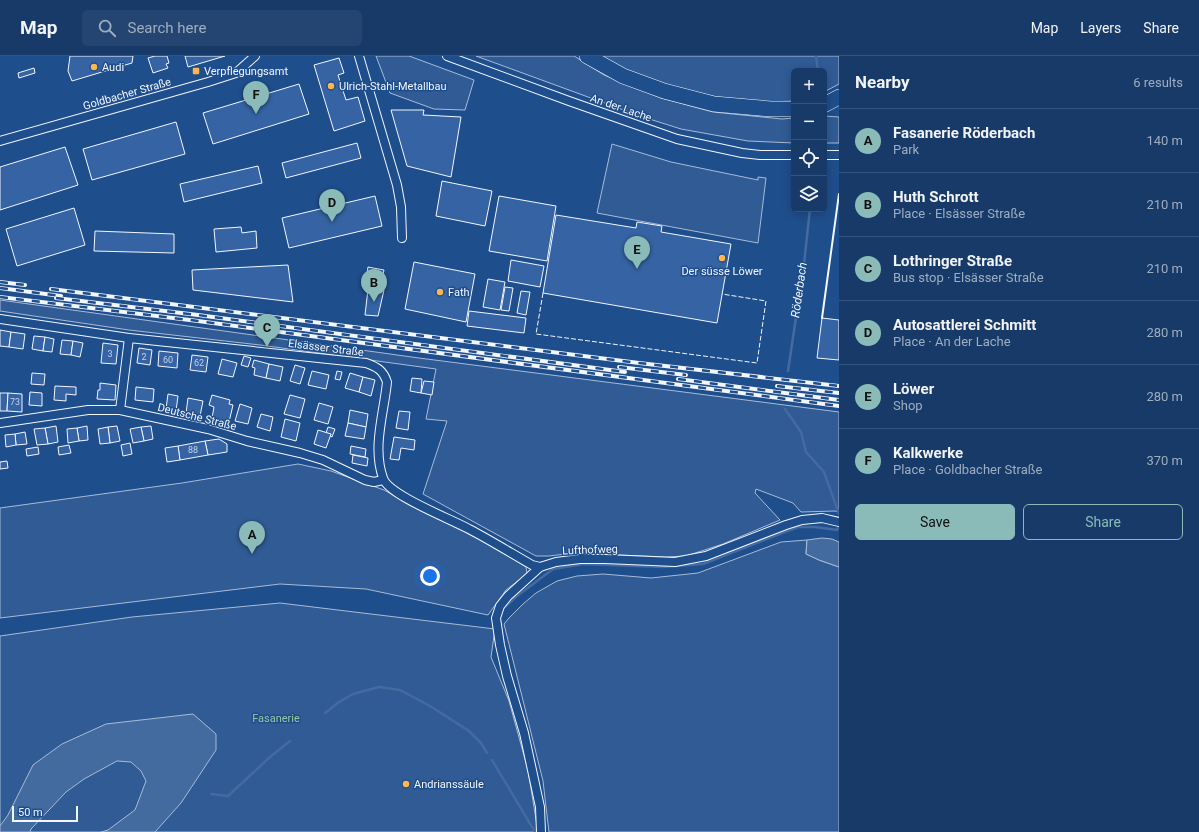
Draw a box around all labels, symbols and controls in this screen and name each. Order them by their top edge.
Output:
search box [82,10,362,46]
text: Map [20,16,58,39]
icon: search [96,17,118,39]
text: Search here [128,19,206,37]
text: Map [1031,20,1058,36]
text: Layers [1080,20,1121,36]
text: Share [1143,20,1179,36]
place label: Audi [102,61,124,74]
marker: Audi [89,62,99,72]
place label: Verpflegungsamt [204,65,288,78]
marker: Verpflegungsamt [191,66,201,76]
map controls [791,68,827,212]
button: + [791,68,827,104]
text: Nearby [855,72,910,92]
street label: Goldbacher Straße [82,75,173,113]
text: 6 results [1133,75,1183,90]
place label: Ulrich-Stahl-Metallbau [339,80,447,93]
pin: F [243,81,269,114]
marker: Ulrich-Stahl-Metallbau [326,81,336,91]
street label: An der Lache [589,91,654,125]
button: − [791,104,827,140]
text: Fasanerie Röderbach [893,124,1035,142]
text: A [864,133,872,148]
text: 140 m [1146,133,1183,148]
button: locate [791,140,827,176]
text: Park [893,142,919,157]
button: layers [791,176,827,212]
text: Huth Schrott [893,188,979,206]
pin: D [319,189,345,222]
text: B [864,197,872,212]
text: 210 m [1146,197,1183,212]
text: Place · Elsässer Straße [893,206,1025,221]
pin: E [624,236,650,269]
text: Lothringer Straße [893,252,1012,270]
marker: Der süsse Löwer [717,253,727,263]
water label: Röderbach [788,261,810,319]
text: C [864,261,872,276]
text: 210 m [1146,261,1183,276]
place label: Der süsse Löwer [681,265,763,278]
pin: B [361,269,387,302]
text: Bus stop · Elsässer Straße [893,270,1044,285]
place label: Fath [448,286,470,299]
marker: Fath [435,287,445,297]
pin: C [254,314,280,347]
text: Autosattlerei Schmitt [893,316,1036,334]
text: D [864,325,872,340]
text: 280 m [1146,325,1183,340]
text: Place · An der Lache [893,334,1011,349]
street label: Elsässer Straße [287,337,365,359]
house number: 3 [107,349,113,359]
house number: 2 [141,352,147,362]
house number: 60 [163,355,173,365]
house number: 62 [194,358,204,368]
text: Löwer [893,380,934,398]
text: E [864,389,872,404]
text: 280 m [1146,389,1183,404]
house number: 73 [10,397,20,407]
text: Shop [893,398,923,413]
street label: Deutsche Straße [156,401,238,433]
text: Kalkwerke [893,444,963,462]
house number: 88 [188,445,198,455]
text: F [864,453,872,468]
text: 370 m [1146,453,1183,468]
text: Place · Goldbacher Straße [893,462,1042,477]
button: Save [855,504,1015,540]
button: Share [1023,504,1183,540]
pin: A [239,521,265,554]
street label: Lufthofweg [562,543,618,557]
your location [420,566,440,586]
park label: Fasanerie [252,712,300,725]
place label: Andrianssäule [414,778,484,791]
marker: Andrianssäule [401,779,411,789]
scale bar [12,804,78,823]
text: 50 m [18,806,43,819]

